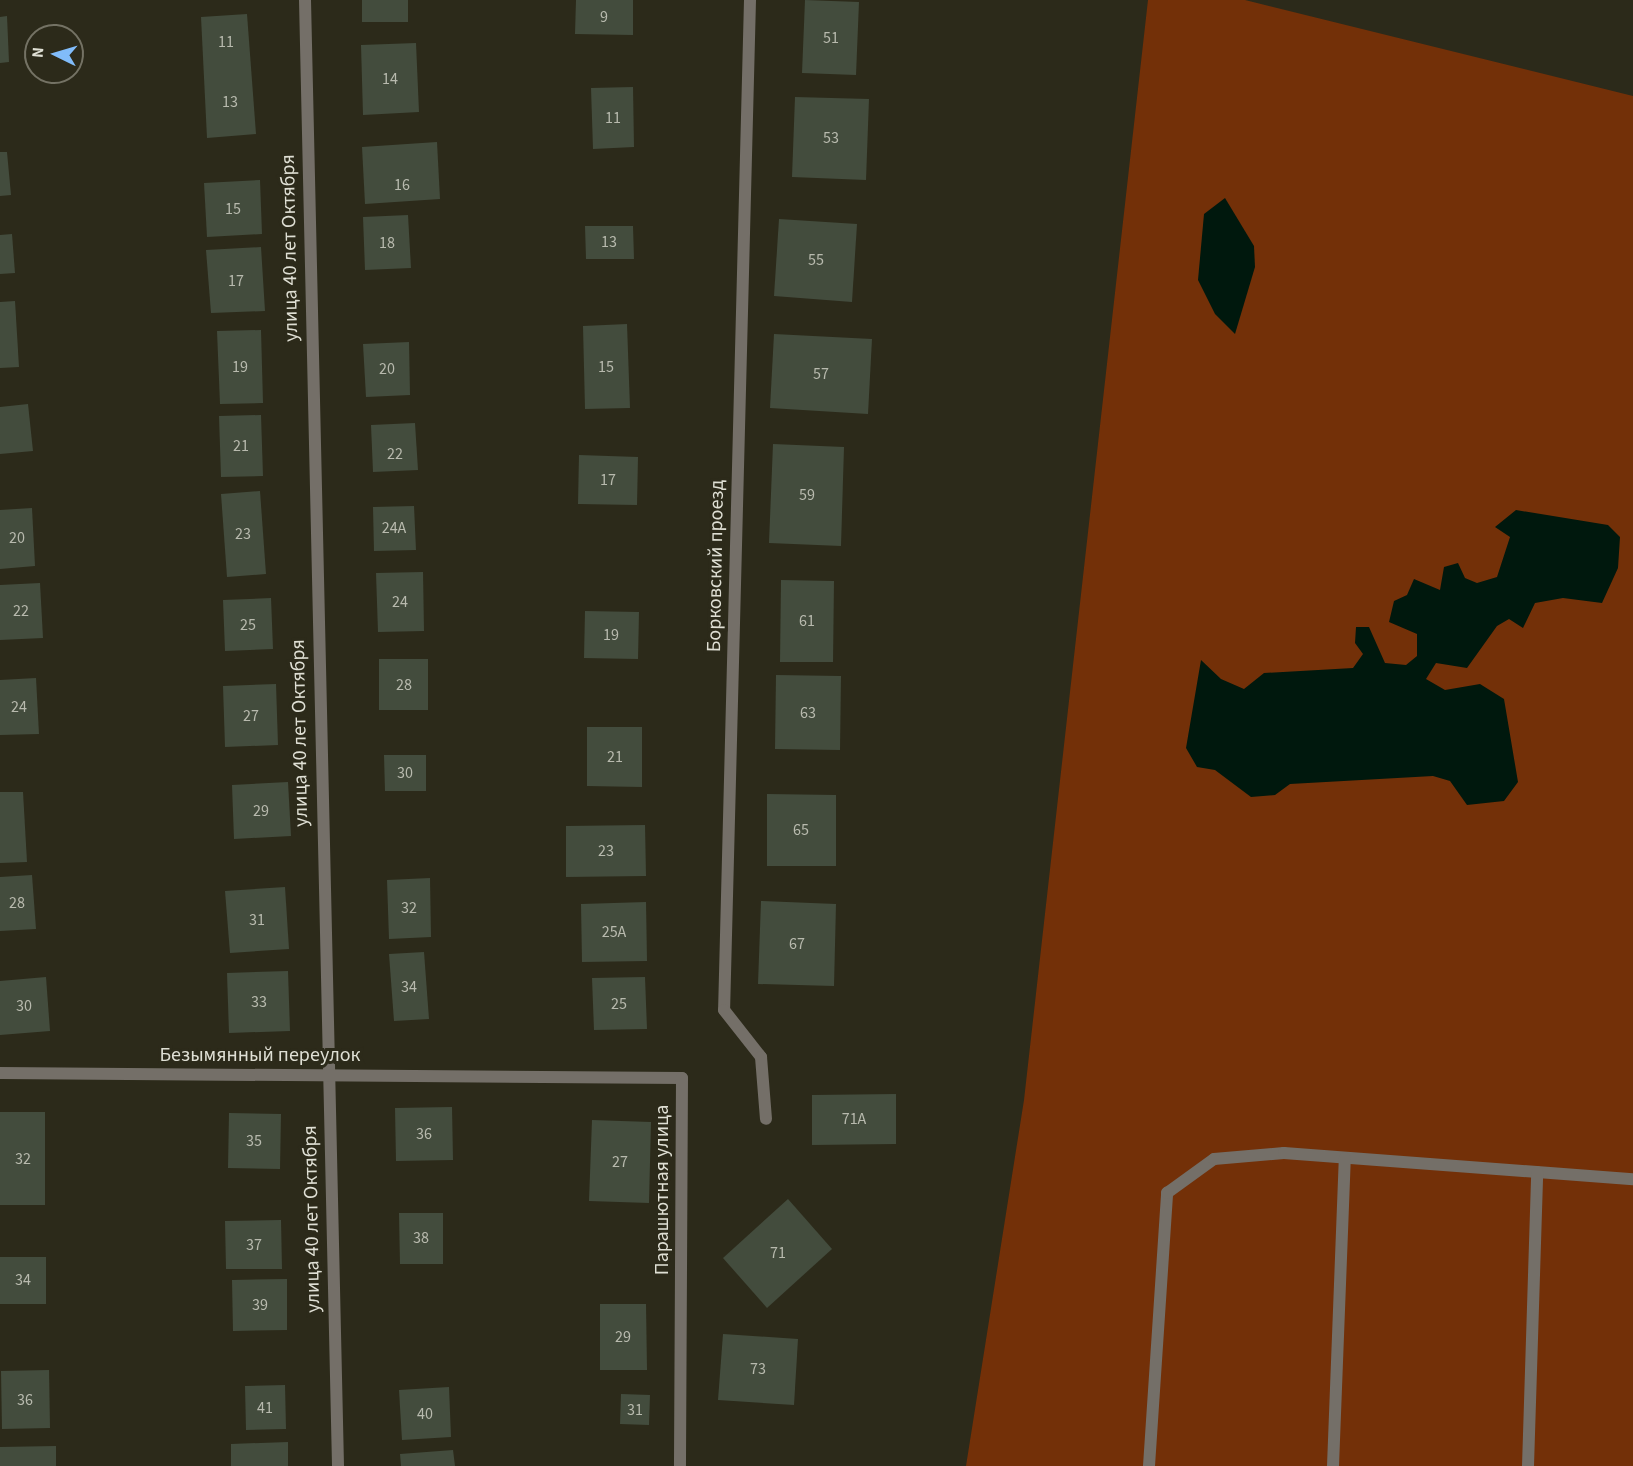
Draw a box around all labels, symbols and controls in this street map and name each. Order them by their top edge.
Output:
house number: 9 [600,7,608,27]
north arrow [24,24,84,84]
house number: 51 [823,28,839,48]
house number: 11 [218,32,234,52]
text: N [27,46,49,59]
house number: 14 [382,69,398,89]
house number: 13 [222,92,238,112]
house number: 11 [605,108,621,128]
house number: 53 [823,128,839,148]
street label: улица 40 лет Октября [276,154,304,342]
house number: 16 [394,175,410,195]
house number: 15 [225,199,241,219]
house number: 13 [601,232,617,252]
house number: 18 [379,233,395,253]
house number: 55 [808,250,824,270]
house number: 17 [228,271,244,291]
house number: 19 [232,357,248,377]
house number: 15 [598,357,614,377]
house number: 20 [379,359,395,379]
house number: 57 [813,364,829,384]
house number: 21 [233,436,249,456]
house number: 22 [387,444,403,464]
house number: 17 [600,470,616,490]
street label: Борковский проезд [702,480,730,652]
house number: 59 [799,485,815,505]
house number: 24А [382,518,406,538]
house number: 23 [235,524,251,544]
house number: 20 [9,528,25,548]
house number: 24 [392,592,408,612]
house number: 22 [13,601,29,621]
house number: 61 [799,611,815,631]
house number: 25 [240,615,256,635]
house number: 19 [603,625,619,645]
street label: улица 40 лет Октября [286,639,314,827]
house number: 28 [396,675,412,695]
house number: 24 [11,697,27,717]
house number: 63 [800,703,816,723]
house number: 27 [243,706,259,726]
house number: 21 [607,747,623,767]
house number: 30 [397,763,413,783]
house number: 29 [253,801,269,821]
house number: 65 [793,820,809,840]
house number: 23 [598,841,614,861]
house number: 28 [9,893,25,913]
house number: 32 [401,898,417,918]
house number: 31 [249,910,265,930]
house number: 25А [602,922,626,942]
house number: 67 [789,934,805,954]
house number: 34 [401,977,417,997]
house number: 33 [251,992,267,1012]
house number: 25 [611,994,627,1014]
house number: 30 [16,996,32,1016]
street label: Безымянный переулок [160,1043,360,1067]
street label: Парашютная улица [650,1105,674,1275]
house number: 71А [842,1109,866,1129]
house number: 36 [416,1124,432,1144]
street label: улица 40 лет Октября [298,1125,326,1313]
house number: 35 [246,1131,262,1151]
house number: 32 [15,1149,31,1169]
house number: 27 [612,1152,628,1172]
house number: 38 [413,1228,429,1248]
house number: 37 [246,1235,262,1255]
house number: 71 [770,1243,786,1263]
house number: 34 [15,1270,31,1290]
house number: 39 [252,1295,268,1315]
house number: 29 [615,1327,631,1347]
house number: 73 [750,1359,766,1379]
house number: 36 [17,1390,33,1410]
house number: 41 [257,1398,273,1418]
house number: 31 [627,1400,643,1420]
house number: 40 [417,1404,433,1424]

